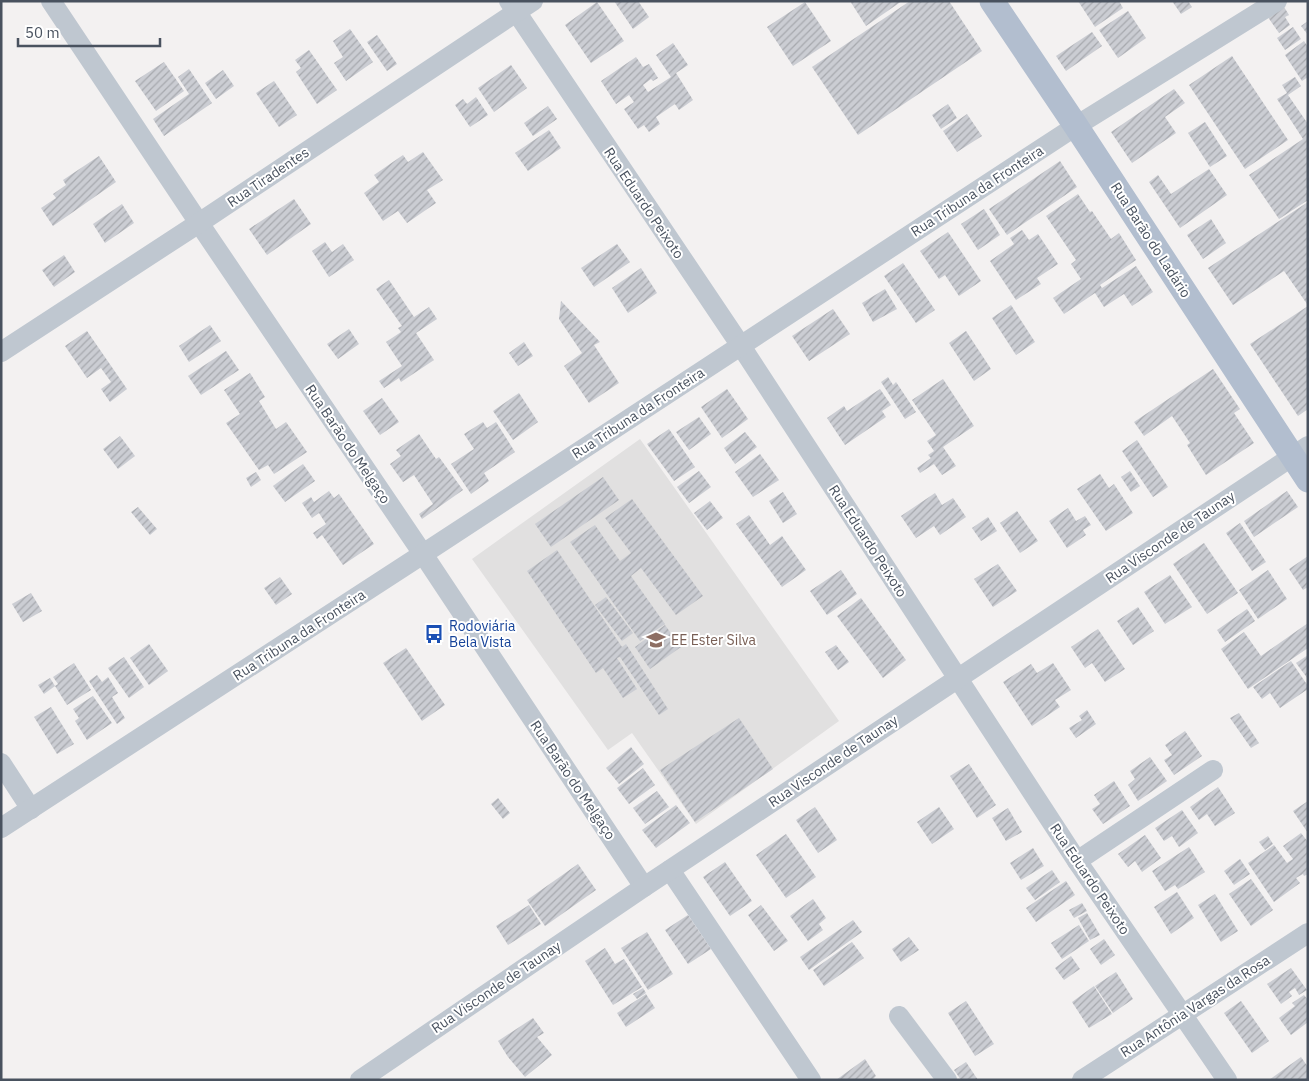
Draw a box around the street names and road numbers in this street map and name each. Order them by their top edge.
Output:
street label: Rua Tribuna da Fronteira [907,141,1047,241]
street label: Rua Tiradentes [224,143,313,211]
street label: Rua Eduardo Peixoto [600,144,688,262]
street label: Rua Barão do Ladário [1107,179,1195,301]
street label: Rua Tribuna da Fronteira [568,363,708,463]
street label: Rua Barão do Melgaço [301,381,395,507]
street label: Rua Eduardo Peixoto [825,481,911,601]
street label: Rua Visconde de Taunay [1102,487,1238,587]
street label: Rua Tribuna da Fronteira [229,585,369,685]
street label: Rua Visconde de Taunay [765,711,901,811]
street label: Rua Barão do Melgaço [526,717,620,843]
street label: Rua Eduardo Peixoto [1046,820,1134,938]
street label: Rua Visconde de Taunay [428,937,564,1037]
street label: Rua Antônia Vargas da Rosa [1117,951,1274,1061]

